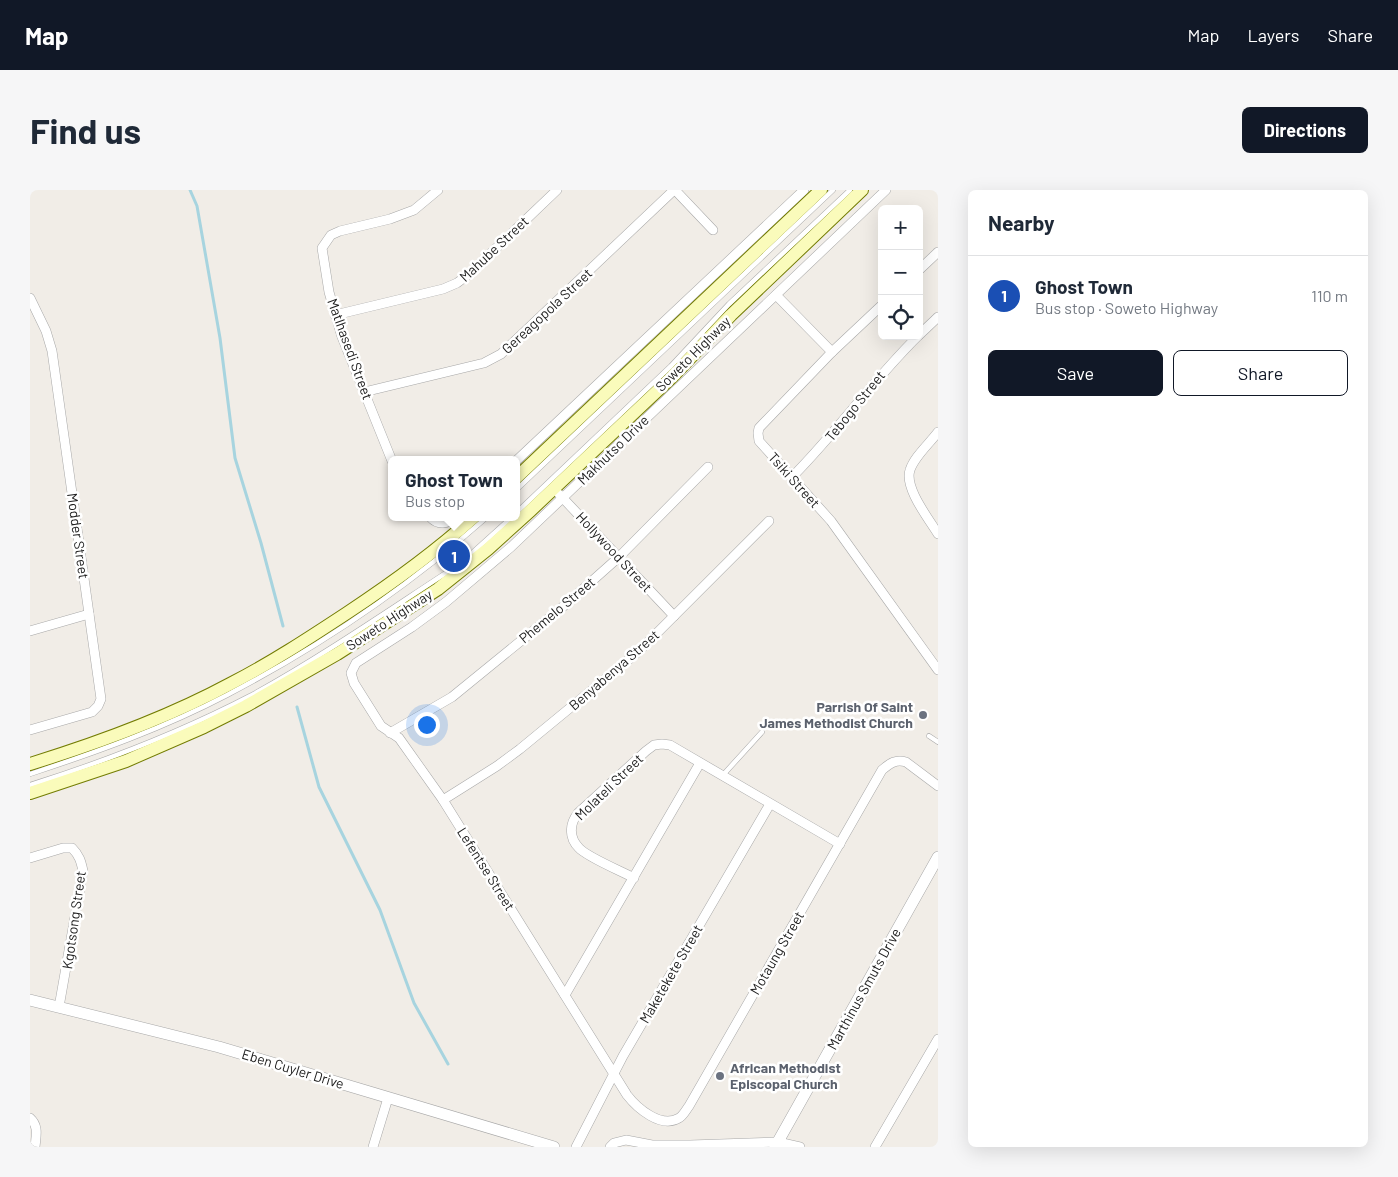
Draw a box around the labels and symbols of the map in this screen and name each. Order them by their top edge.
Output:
street label: Mahube Street [456,212,532,285]
street label: Gereagopola Street [498,264,595,357]
street label: Matlhasedi Street [324,296,377,402]
street label: Soweto Highway [652,312,734,395]
street label: Tebogo Street [821,367,888,444]
street label: Makhutso Drive [573,411,652,488]
street label: Tsiki Street [765,448,824,511]
street label: Modder Street [64,492,93,580]
street label: Hollywood Street [573,508,656,595]
pin: 1 [438,537,470,575]
street label: Phemelo Street [515,573,598,646]
street label: Soweto Highway [343,585,435,654]
street label: Benyabenya Street [565,626,662,713]
place label: Parrish Of Saint James Methodist Church [759,698,913,731]
marker: Parrish Of Saint James Methodist Church [917,709,929,721]
your location [414,712,440,738]
street label: Molateli Street [571,750,646,823]
street label: Lefentse Street [454,824,519,914]
street label: Kgotsong Street [58,870,89,970]
street label: Motaung Street [746,908,807,997]
street label: Maketekete Street [635,921,706,1026]
street label: Marthinus Smuts Drive [823,925,904,1053]
street label: Eben Cuyler Drive [240,1045,346,1092]
place label: African Methodist Episcopal Church [730,1059,841,1092]
marker: African Methodist Episcopal Church [714,1070,726,1082]

